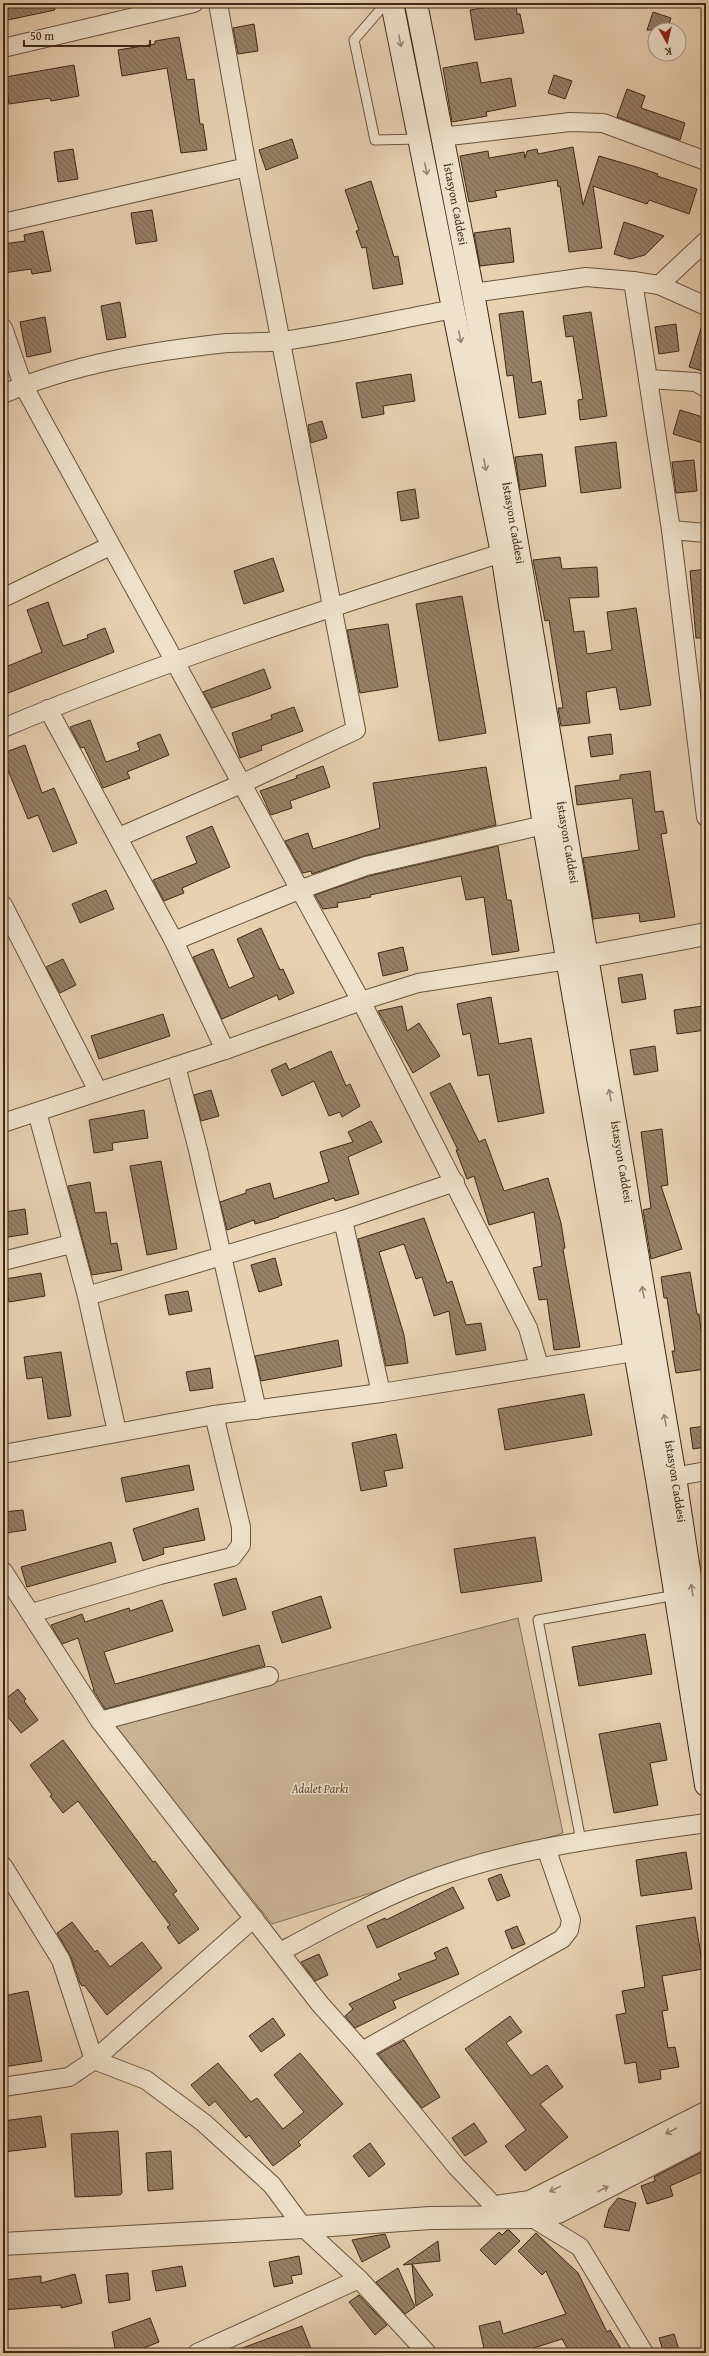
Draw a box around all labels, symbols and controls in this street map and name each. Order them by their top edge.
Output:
scale bar [24,22,150,48]
north arrow [647,22,687,62]
text: 50 m [30,27,54,44]
one-way arrow [396,34,404,47]
text: K [664,43,673,60]
one-way arrow [422,162,430,175]
street label: İstasyon Caddesi [440,162,473,247]
one-way arrow [456,330,464,343]
one-way arrow [481,458,489,471]
street label: İstasyon Caddesi [498,480,530,566]
street label: İstasyon Caddesi [553,800,584,885]
one-way arrow [605,1089,613,1102]
street label: İstasyon Caddesi [607,1119,638,1205]
one-way arrow [639,1286,647,1299]
one-way arrow [661,1414,669,1427]
street label: İstasyon Caddesi [661,1439,691,1524]
one-way arrow [688,1584,696,1597]
park label: Adalet Parkı [291,1780,348,1797]
one-way arrow [666,2128,678,2136]
one-way arrow [597,2185,609,2192]
one-way arrow [549,2186,561,2193]

